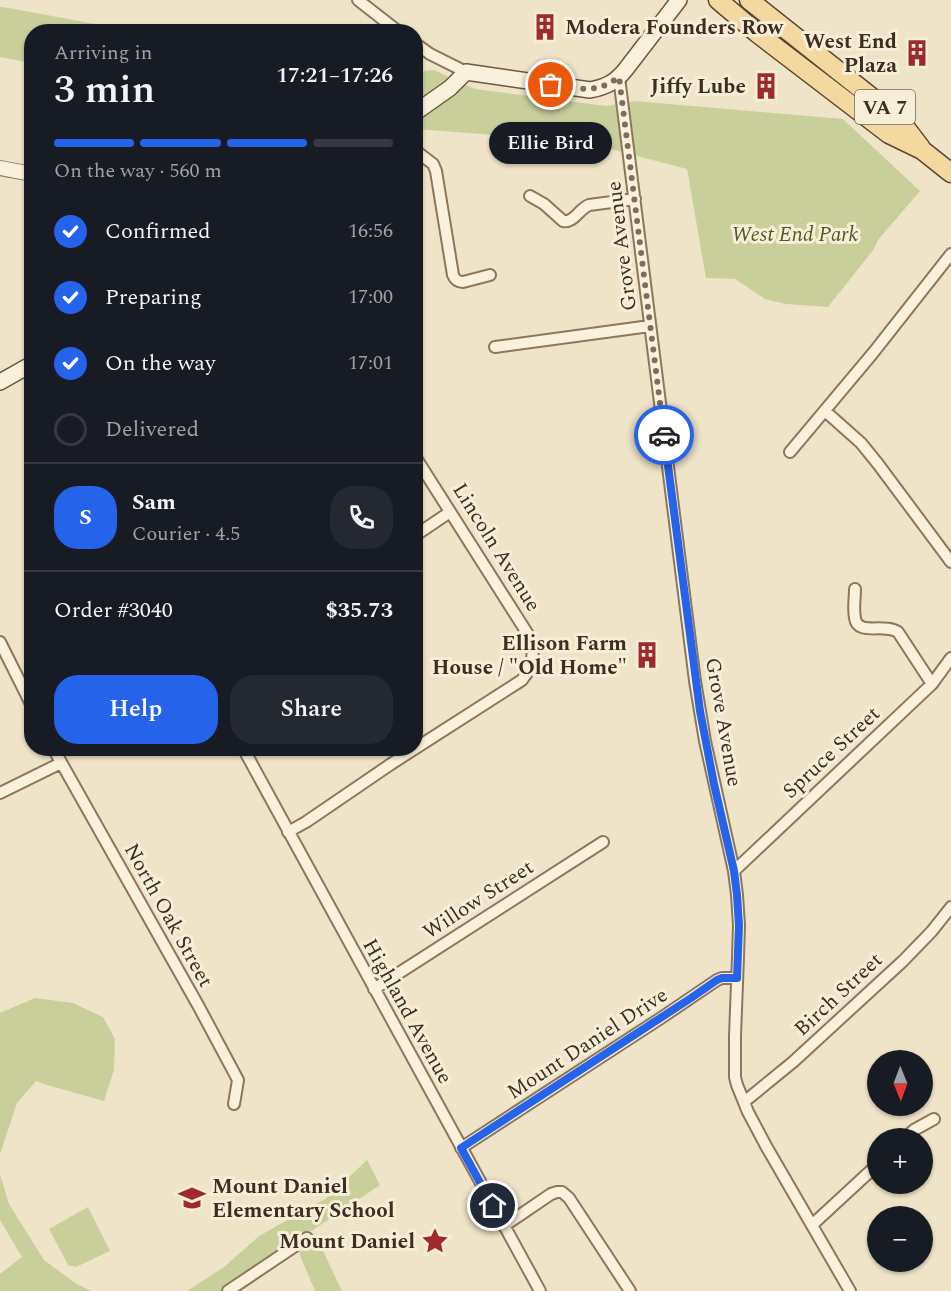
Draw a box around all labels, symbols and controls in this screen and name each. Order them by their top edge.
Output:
building icon: Modera Founders Row [530,12,560,42]
place label: Modera Founders Row [565,12,785,44]
place label: West End Plaza [803,26,897,82]
text: Arriving in [54,38,152,68]
building icon: West End Plaza [902,38,932,68]
text: 17:21–17:26 [276,59,393,92]
pin [525,59,576,110]
text: 3 min [54,61,155,120]
icon: bag [534,68,567,101]
place label: Jiffy Lube [650,71,746,103]
building icon: Jiffy Lube [751,71,781,101]
road number: VA 7 [855,90,915,124]
callout: Ellie Bird [490,121,612,163]
text: Ellie Bird [507,128,594,158]
text: On the way · 560 m [54,156,222,186]
street label: Grove Avenue [598,179,646,313]
icon: check [54,215,87,248]
text: Confirmed [105,215,211,248]
text: 16:56 [348,216,393,246]
park label: West End Park [732,219,859,251]
icon: check [54,281,87,314]
text: Preparing [105,281,202,314]
text: 17:00 [348,282,393,312]
icon: check [54,347,87,380]
text: On the way [105,347,216,380]
text: 17:01 [348,348,393,378]
courier [634,405,694,465]
text: Delivered [105,413,199,446]
icon: car [648,419,681,452]
street label: Lincoln Avenue [444,477,549,618]
text: Sam [132,486,176,519]
button: phone [330,486,393,549]
text: S [79,501,92,534]
text: Courier · 4.5 [132,519,240,549]
text: Order #3040 [54,594,173,627]
text: $35.73 [325,594,393,627]
place label: Ellison Farm House / "Old Home" [432,628,627,684]
building icon: Ellison Farm House / "Old Home" [632,640,662,670]
street label: Grove Avenue [696,655,750,789]
button: Help [54,675,218,744]
button: Share [230,675,393,744]
street label: Spruce Street [776,699,888,807]
street label: North Oak Street [115,838,221,993]
street label: Willow Street [417,852,540,948]
street label: Highland Avenue [354,933,460,1090]
street label: Birch Street [787,945,890,1044]
street label: Mount Daniel Drive [501,980,674,1108]
north arrow [867,1050,933,1116]
map controls [867,1050,933,1272]
button: + [867,1128,933,1194]
place label: Mount Daniel Elementary School [212,1171,395,1227]
pin [467,1180,518,1231]
school or university icon: Mount Daniel Elementary School [177,1183,207,1213]
icon: home [476,1189,509,1222]
button: − [867,1206,933,1272]
place label: Mount Daniel [279,1226,415,1258]
place icon: Mount Daniel [420,1226,450,1256]

